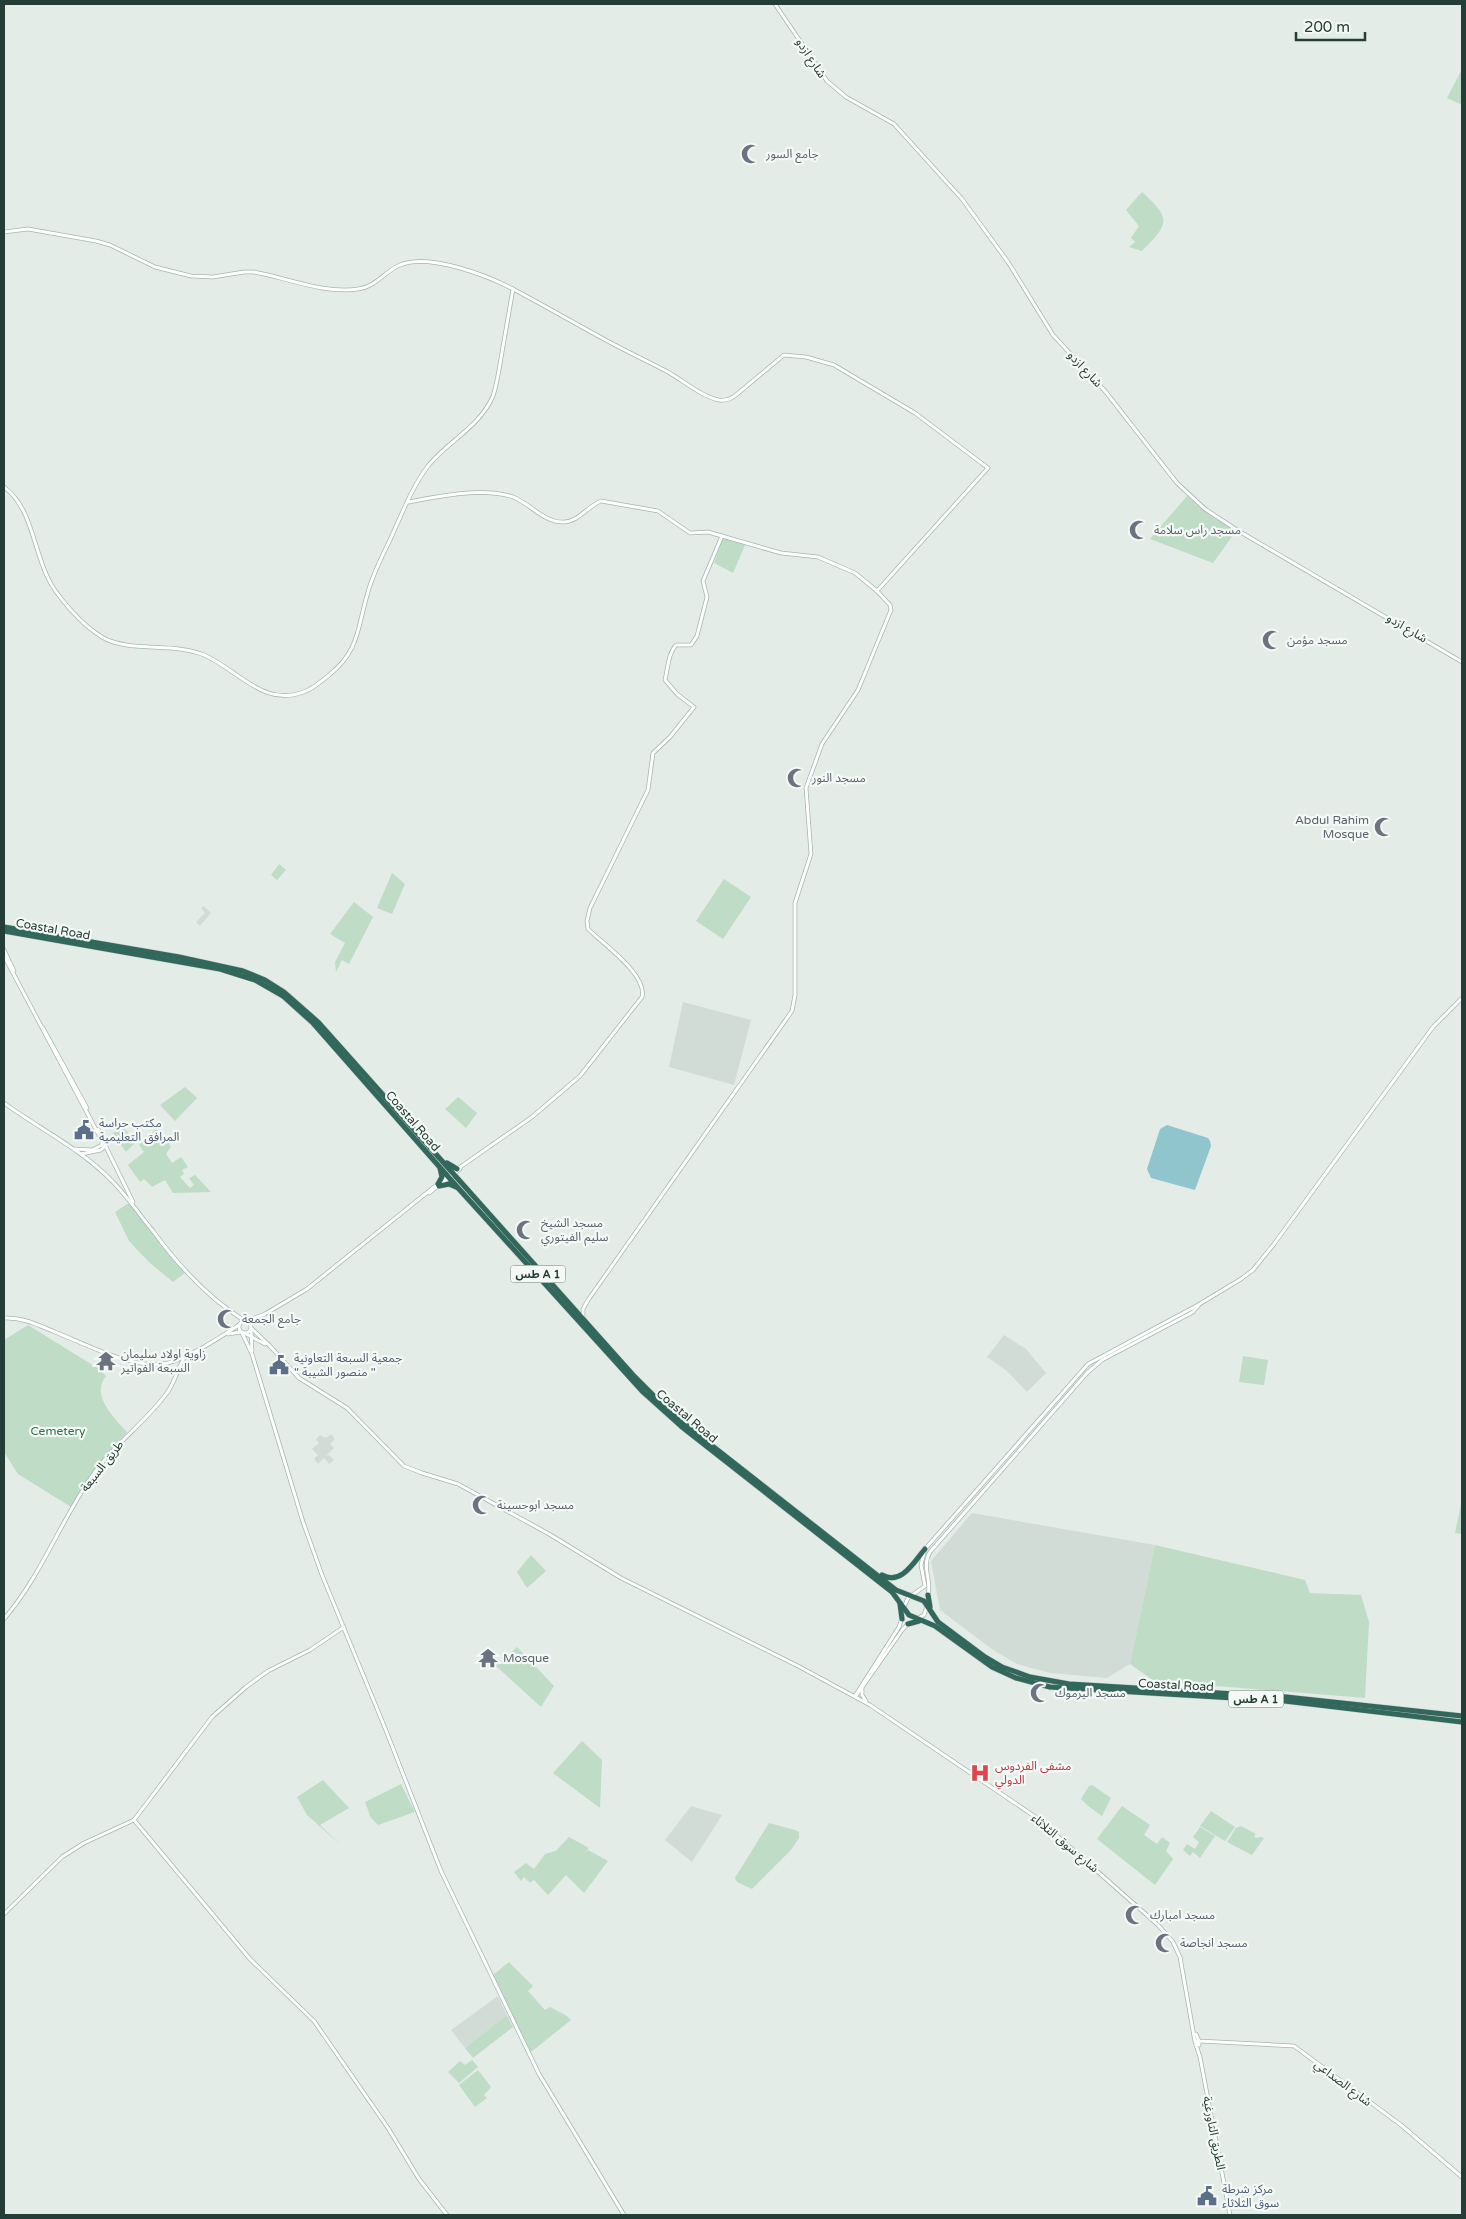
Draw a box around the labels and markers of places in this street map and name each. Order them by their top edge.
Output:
mosque icon: جامع السور [740,143,762,165]
place label: جامع السور [765,147,819,163]
mosque icon: مسجد راس سلامة [1128,519,1150,541]
place label: مسجد راس سلامة [1154,523,1241,537]
mosque icon: مسجد مؤمن [1261,629,1283,651]
place label: مسجد مؤمن [1287,633,1348,647]
mosque icon: مسجد النور [786,767,808,789]
place label: مسجد النور [811,771,866,785]
place label: Abdul Rahim Mosque [1295,813,1369,841]
mosque icon: Abdul Rahim Mosque [1373,816,1395,838]
place label: مكتب حراسة المرافق التعليمية [99,1116,180,1145]
public building icon: مكتب حراسة المرافق التعليمية [73,1119,95,1141]
place label: مسجد الشيخ سليم الفيتوري [541,1216,608,1247]
mosque icon: مسجد الشيخ سليم الفيتوري [515,1219,537,1241]
mosque icon: جامع الجمعة [216,1308,238,1330]
place label: جامع الجمعة [242,1312,301,1328]
place label: زاوية اولاد سليمان السبعة الفواتير [120,1347,206,1375]
temple icon: زاوية اولاد سليمان السبعة الفواتير [95,1350,117,1372]
place label: جمعية السبعة التعاونية " منصور الشيبة " [294,1351,402,1379]
public building icon: جمعية السبعة التعاونية " منصور الشيبة " [268,1354,290,1376]
mosque icon: مسجد ابوحسينة [471,1494,493,1516]
place label: مسجد ابوحسينة [497,1498,574,1512]
temple icon: Mosque [477,1647,499,1669]
place label: Mosque [503,1651,549,1665]
mosque icon: مسجد اليرموك [1029,1682,1051,1704]
place label: مسجد اليرموك [1055,1686,1126,1700]
place label: مشفى الفردوس الدولي [995,1759,1071,1790]
hospital icon: مشفى الفردوس الدولي [969,1762,991,1784]
mosque icon: مسجد امبارك [1124,1904,1146,1926]
place label: مسجد امبارك [1150,1908,1215,1922]
mosque icon: مسجد انجاصة [1154,1932,1176,1954]
place label: مسجد انجاصة [1180,1936,1248,1950]
place label: مركز شرطة سوق الثلاثاء [1222,2182,1279,2210]
public building icon: مركز شرطة سوق الثلاثاء [1196,2185,1218,2207]

